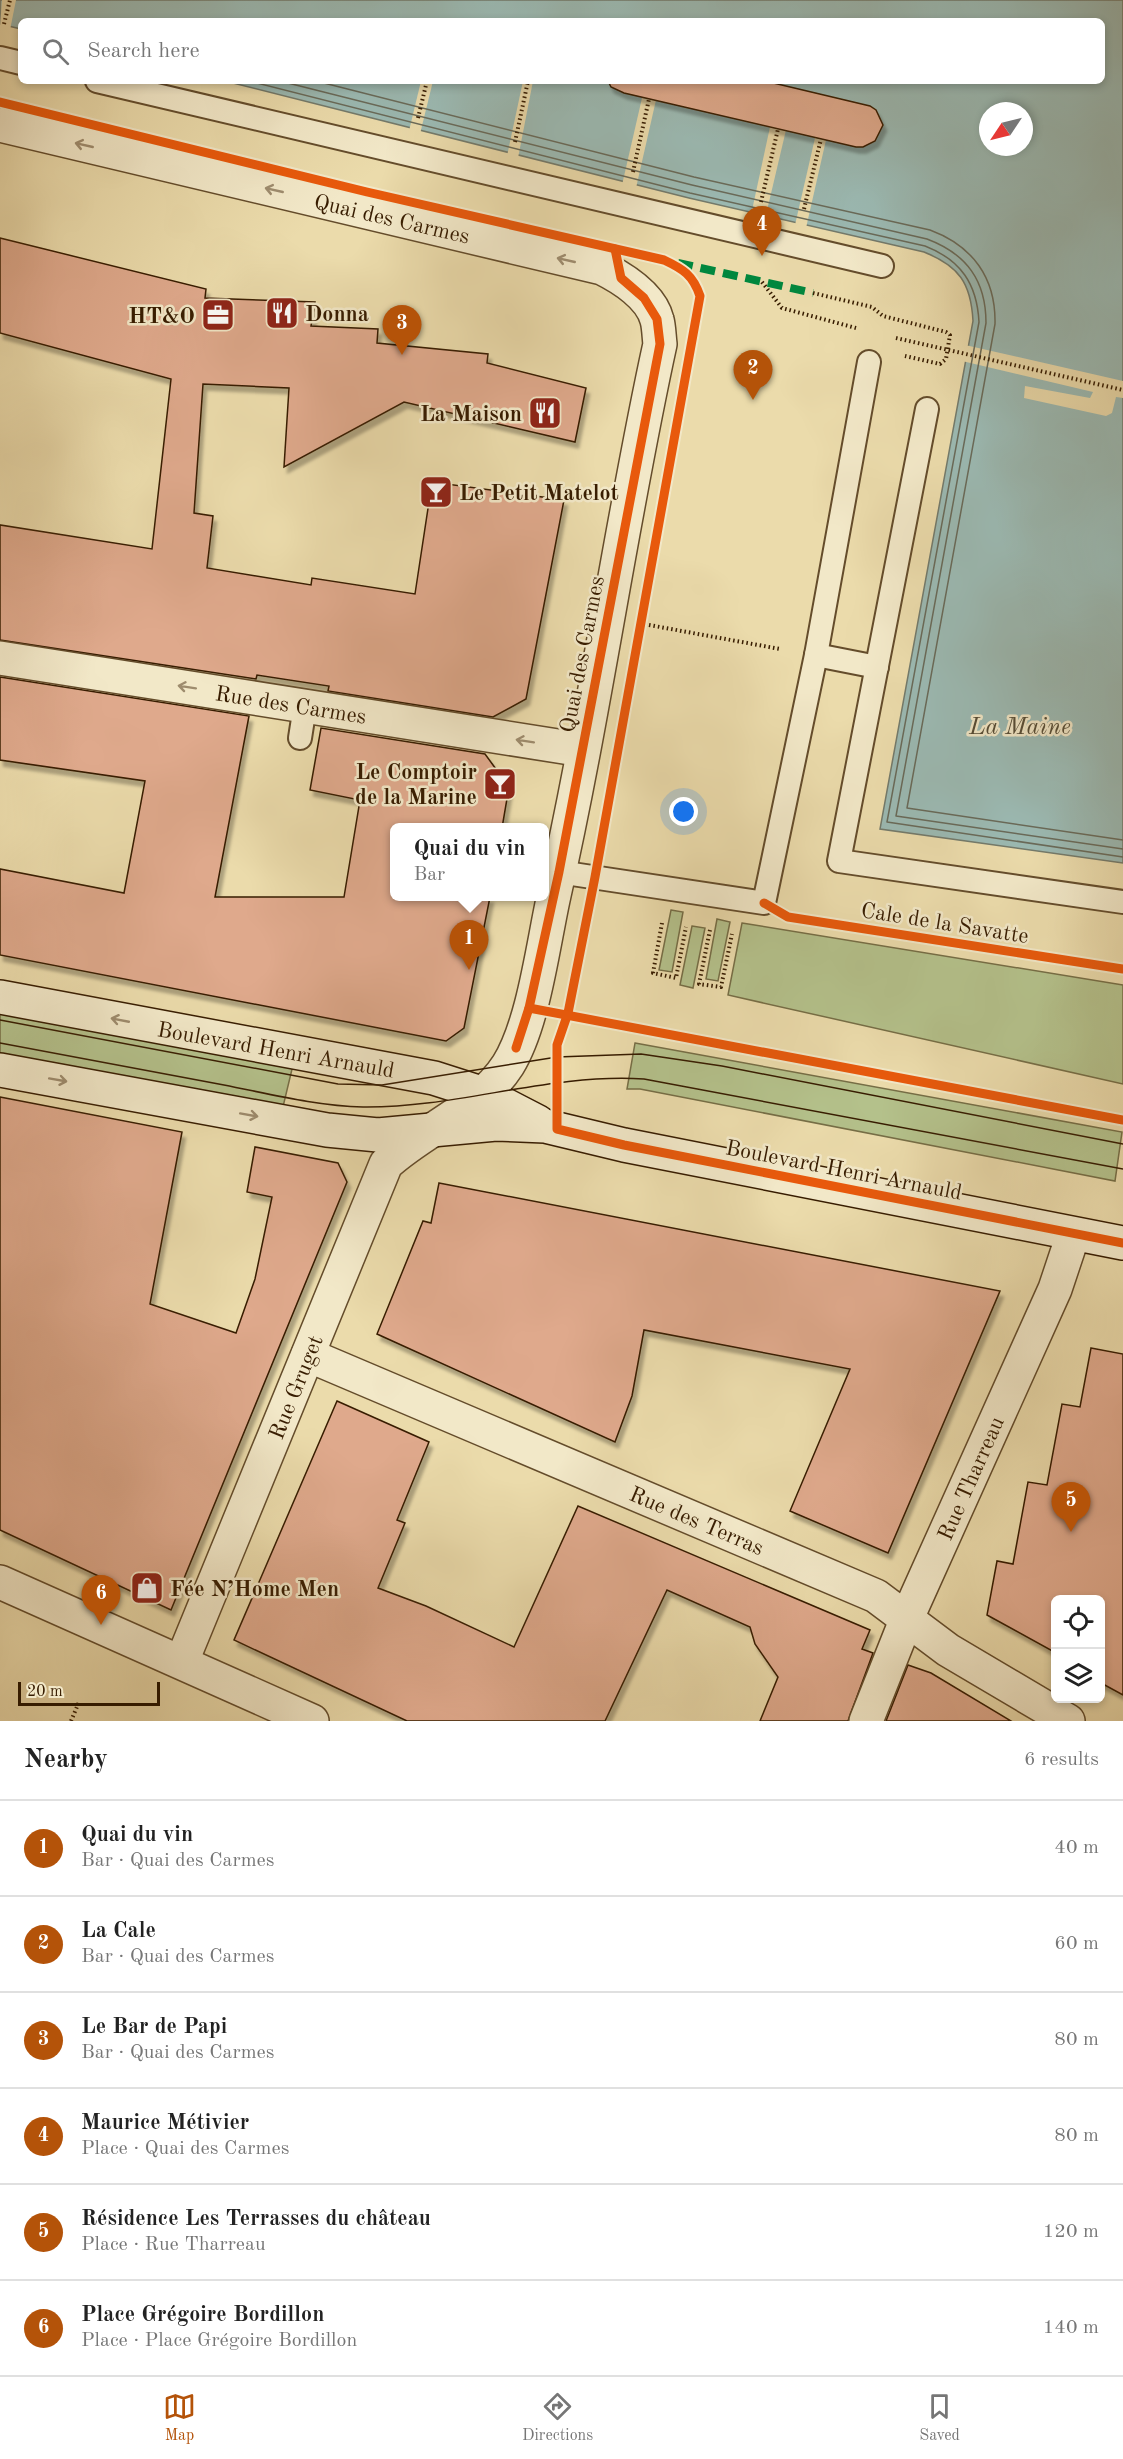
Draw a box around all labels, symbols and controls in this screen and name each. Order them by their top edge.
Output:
search box [18,18,1105,84]
icon: search [39,35,72,68]
text: Search here [87,40,200,62]
north arrow [979,102,1033,156]
one-way arrow [75,138,94,150]
one-way arrow [265,184,284,195]
street label: Quai des Carmes [312,191,472,249]
pin: 4 [742,206,782,256]
one-way arrow [557,253,576,265]
restaurant icon: Donna [264,295,300,331]
office icon: HT&O [200,297,236,333]
place label: Donna [305,304,369,326]
place label: HT&O [128,306,195,328]
pin: 3 [382,306,422,355]
pin: 2 [734,350,772,400]
restaurant icon: La Maison [527,395,563,431]
place label: La Maison [420,404,522,426]
bar icon: Le Petit Matelot [418,474,454,510]
place label: Le Petit Matelot [459,483,619,505]
street label: Quai des Carmes [557,574,609,735]
one-way arrow [178,682,198,693]
street label: Rue des Carmes [213,683,368,729]
water label: La Maine [968,716,1071,740]
one-way arrow [516,736,536,747]
place label: Le Comptoir de la Marine [355,762,477,809]
bar icon: Le Comptoir de la Marine [482,766,518,802]
your location [669,797,698,826]
popup [390,823,549,901]
text: Quai du vin [413,838,526,860]
text: Bar [413,865,445,885]
street label: Cale de la Savatte [859,900,1030,948]
pin: 1 [450,920,488,970]
one-way arrow [111,1014,130,1025]
street label: Boulevard Henri Arnauld [155,1019,396,1083]
one-way arrow [47,1075,67,1086]
one-way arrow [239,1110,259,1121]
street label: Boulevard Henri Arnauld [723,1137,964,1205]
street label: Rue Gruget [266,1333,328,1443]
street label: Rue Tharreau [935,1413,1009,1544]
pin: 5 [1052,1482,1090,1532]
street label: Rue des Terras [626,1484,767,1560]
shop icon: Fée N’Home Men [129,1570,165,1606]
pin: 6 [82,1576,120,1625]
place label: Fée N’Home Men [170,1579,339,1601]
map controls [1051,1595,1105,1703]
button: locate [1051,1595,1105,1649]
button: layers [1051,1649,1105,1703]
scale bar [18,1679,160,1706]
text: 20 m [27,1684,63,1700]
text: Nearby [24,1747,108,1773]
text: 6 results [1024,1750,1099,1770]
text: Quai du vin [81,1824,193,1846]
text: 1 [38,1838,49,1858]
text: 40 m [1054,1838,1099,1858]
text: Bar · Quai des Carmes [81,1851,274,1871]
text: La Cale [81,1920,156,1942]
text: 2 [38,1934,49,1954]
text: 60 m [1054,1934,1099,1954]
text: Bar · Quai des Carmes [81,1947,274,1967]
text: Le Bar de Papi [81,2016,227,2038]
text: 3 [38,2030,49,2050]
text: 80 m [1054,2030,1099,2050]
text: Bar · Quai des Carmes [81,2043,274,2063]
text: Maurice Métivier [81,2112,249,2134]
text: 4 [38,2126,49,2146]
text: 80 m [1054,2126,1099,2146]
text: Place · Quai des Carmes [81,2139,289,2159]
text: Résidence Les Terrasses du château [81,2208,431,2230]
text: 5 [38,2222,49,2242]
text: 120 m [1043,2222,1099,2242]
text: Place · Rue Tharreau [81,2235,266,2255]
text: Place Grégoire Bordillon [81,2304,324,2326]
text: 6 [38,2318,49,2338]
text: 140 m [1043,2318,1099,2338]
text: Place · Place Grégoire Bordillon [81,2331,357,2351]
tab: Map [163,2390,196,2446]
tab: Directions [522,2390,593,2446]
tab: Saved [919,2390,960,2446]

